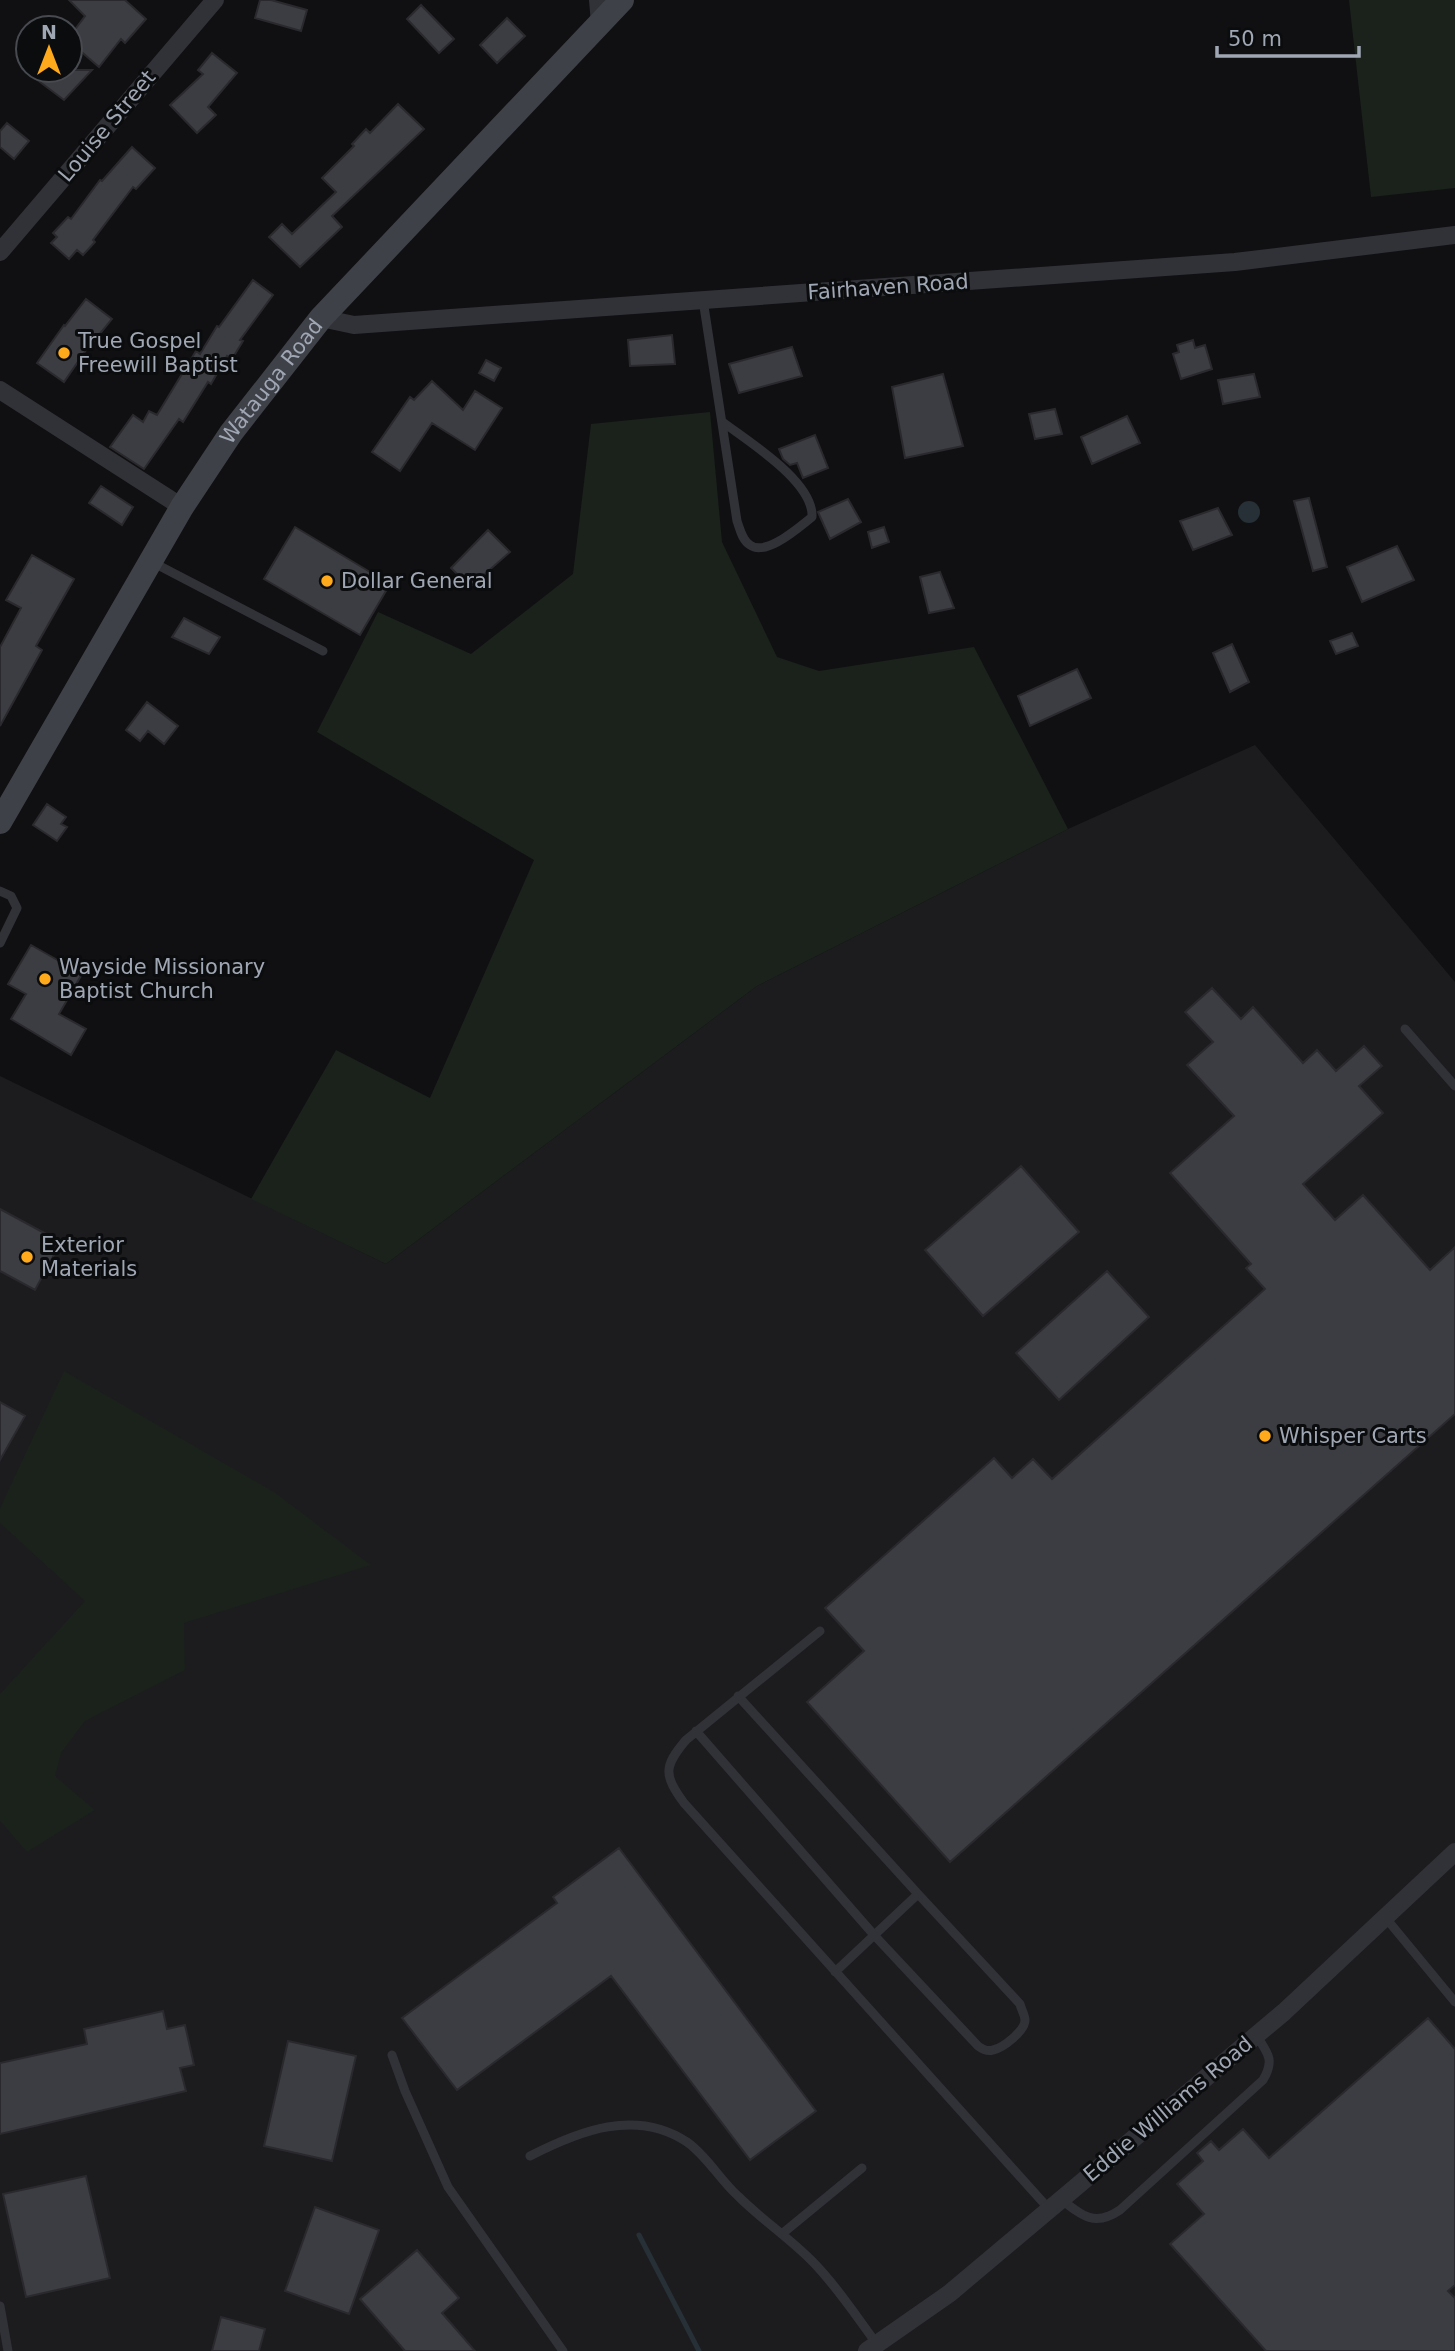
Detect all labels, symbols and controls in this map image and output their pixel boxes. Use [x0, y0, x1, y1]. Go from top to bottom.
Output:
north arrow [14, 14, 84, 84]
scale bar [1217, 14, 1359, 58]
text: N [41, 21, 57, 43]
text: 50 m [1228, 27, 1282, 51]
street label: Louise Street [54, 66, 160, 186]
street label: Fairhaven Road [807, 269, 969, 305]
street label: Watauga Road [215, 314, 328, 449]
place label: True Gospel Freewill Baptist [77, 329, 238, 377]
marker: True Gospel Freewill Baptist [56, 345, 72, 361]
place label: Dollar General [341, 569, 493, 593]
marker: Dollar General [319, 573, 335, 589]
place label: Wayside Missionary Baptist Church [59, 955, 265, 1003]
marker: Wayside Missionary Baptist Church [37, 971, 53, 987]
place label: Exterior Materials [41, 1233, 137, 1281]
marker: Exterior Materials [19, 1249, 35, 1265]
place label: Whisper Carts [1279, 1424, 1427, 1448]
marker: Whisper Carts [1257, 1428, 1273, 1444]
street label: Eddie Williams Road [1079, 2031, 1257, 2187]

